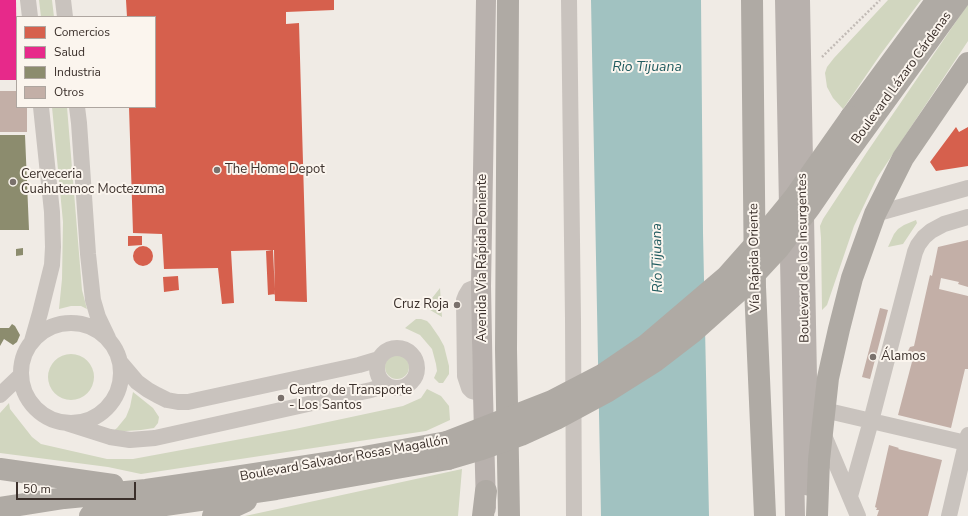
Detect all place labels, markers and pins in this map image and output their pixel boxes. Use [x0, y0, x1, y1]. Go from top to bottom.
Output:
place label: The Home Depot [225, 162, 325, 178]
marker: The Home Depot [212, 165, 222, 175]
place label: Cerveceria Cuahutemoc Moctezuma [21, 167, 165, 198]
marker: Cerveceria Cuahutemoc Moctezuma [8, 177, 18, 187]
place label: Cruz Roja [393, 297, 449, 313]
marker: Cruz Roja [452, 300, 462, 310]
place label: Álamos [881, 349, 926, 365]
marker: Álamos [868, 352, 878, 362]
place label: Centro de Transporte - Los Santos [289, 383, 412, 414]
marker: Centro de Transporte - Los Santos [276, 393, 286, 403]

